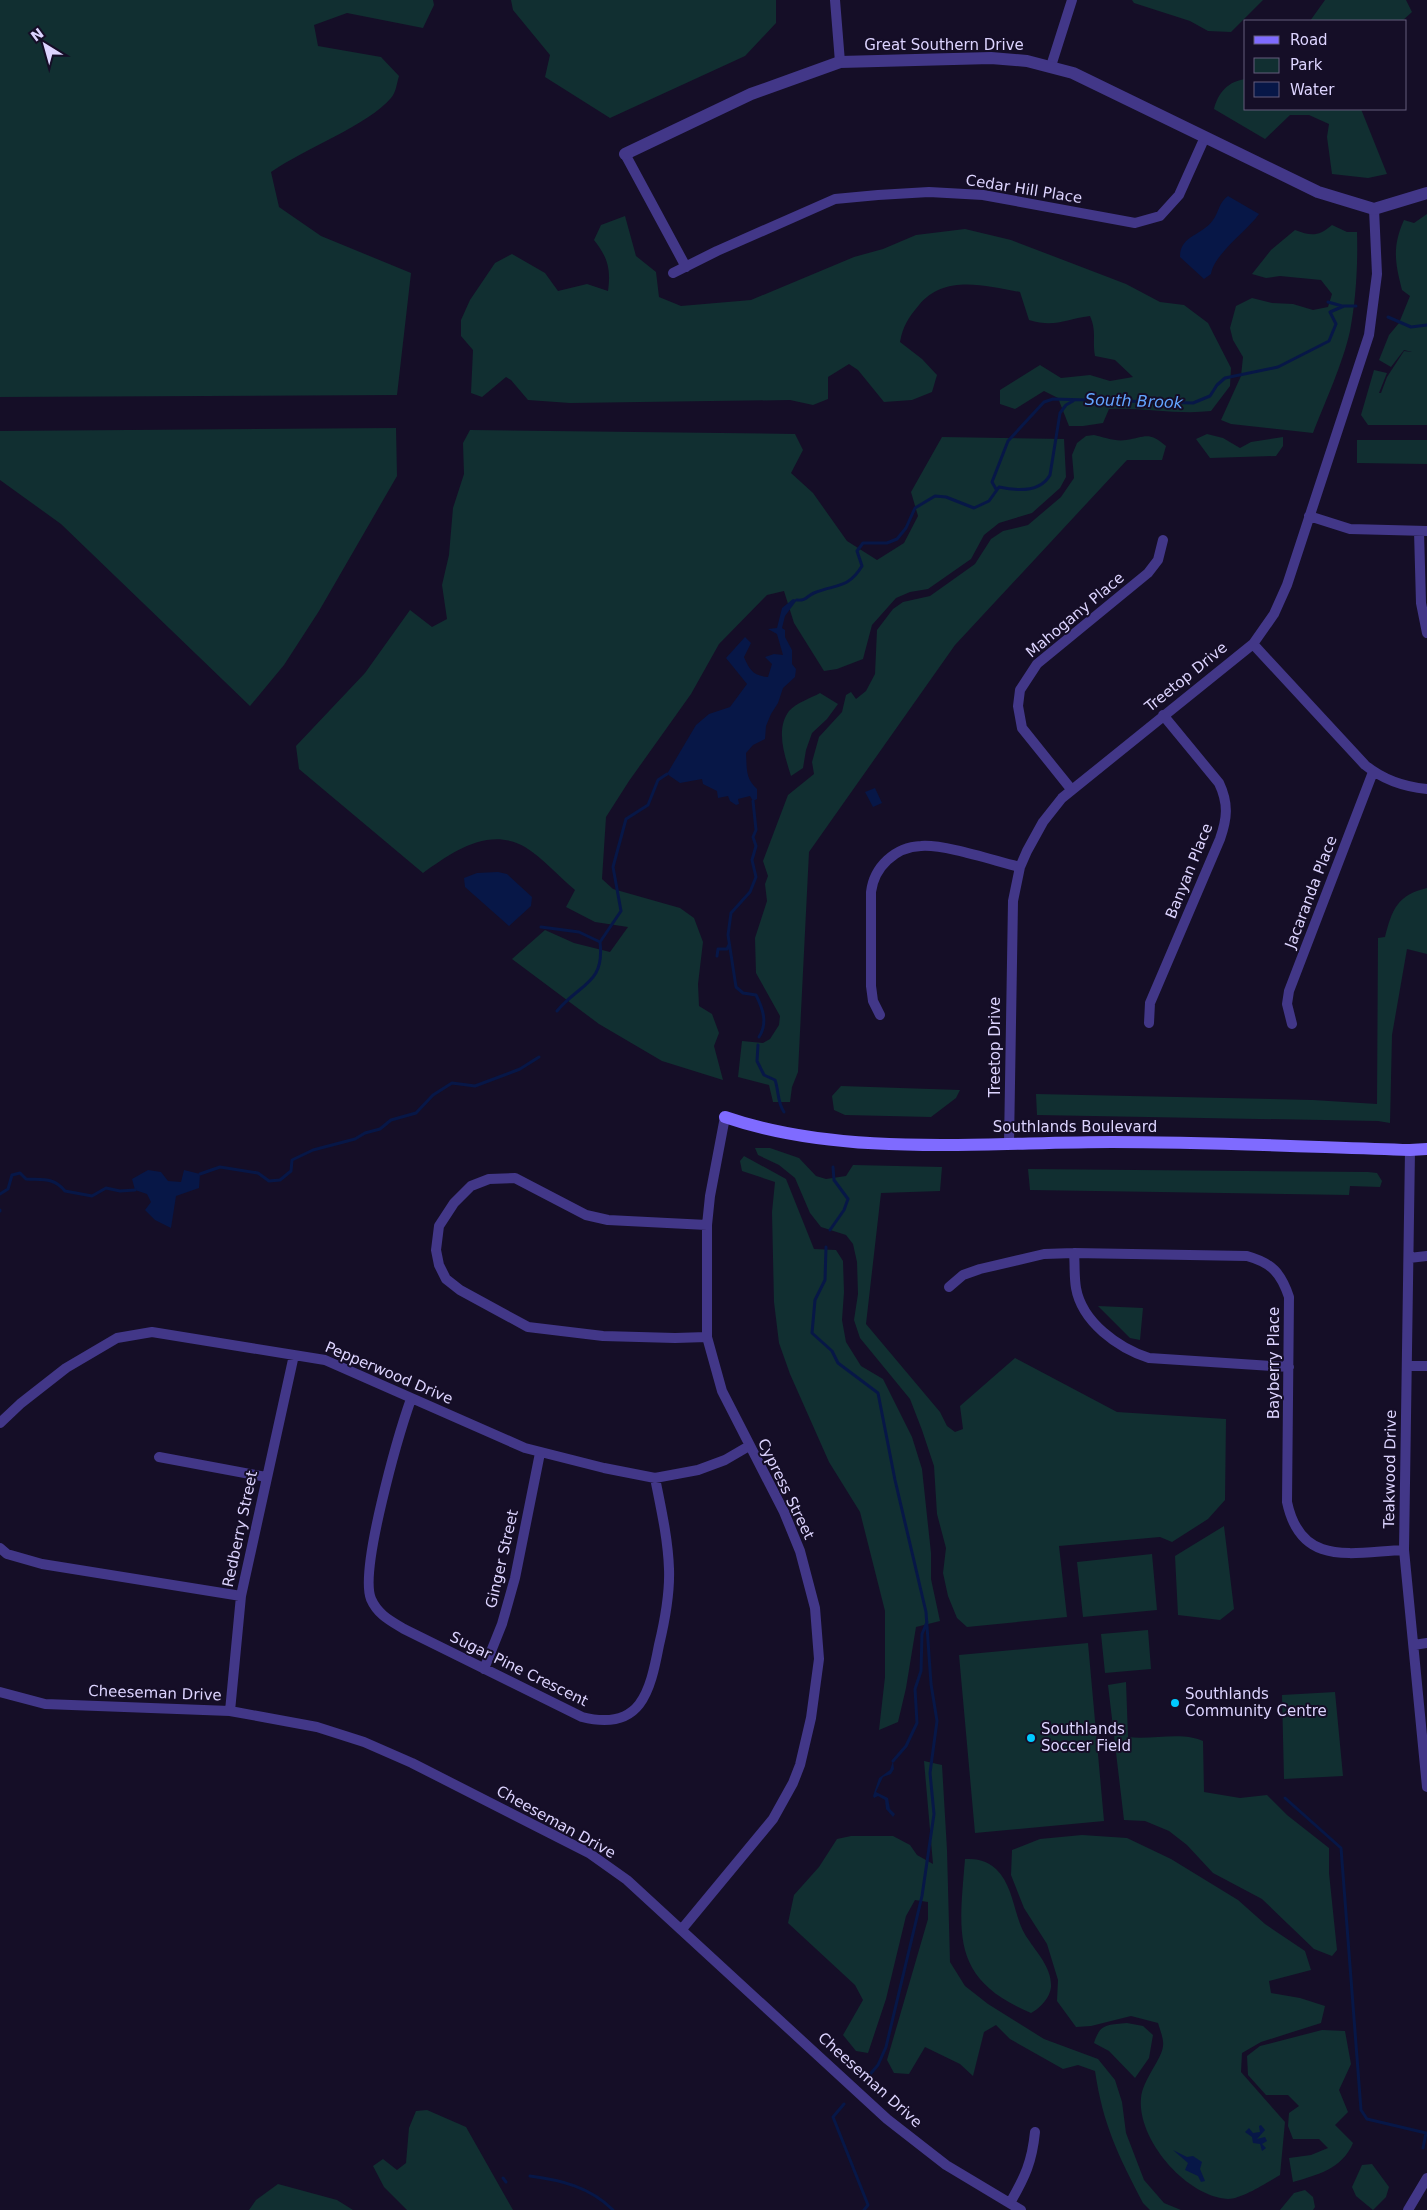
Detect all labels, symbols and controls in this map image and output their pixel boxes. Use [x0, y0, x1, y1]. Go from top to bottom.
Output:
north arrow [20, 20, 70, 70]
legend [1244, 20, 1407, 110]
text: N [28, 25, 47, 45]
text: Road [1290, 31, 1328, 49]
street label: Great Southern Drive [864, 36, 1024, 54]
text: Park [1290, 56, 1323, 74]
text: Water [1290, 81, 1335, 99]
street label: Cedar Hill Place [964, 171, 1084, 207]
water label: South Brook [1085, 390, 1184, 412]
street label: Mahogany Place [1022, 569, 1128, 661]
street label: Treetop Drive [1140, 638, 1231, 716]
street label: Banyan Place [1162, 821, 1216, 921]
street label: Jacaranda Place [1281, 833, 1341, 952]
street label: Treetop Drive [986, 997, 1004, 1098]
street label: Southlands Boulevard [993, 1118, 1157, 1136]
street label: Bayberry Place [1265, 1307, 1283, 1419]
street label: Pepperwood Drive [322, 1338, 456, 1408]
street label: Teakwood Drive [1380, 1410, 1400, 1529]
street label: Cypress Street [754, 1436, 818, 1542]
street label: Redberry Street [219, 1469, 261, 1589]
street label: Ginger Street [482, 1508, 522, 1610]
street label: Sugar Pine Crescent [447, 1628, 591, 1710]
street label: Cheeseman Drive [88, 1682, 222, 1704]
place label: Southlands Community Centre [1185, 1685, 1327, 1720]
marker: Southlands Community Centre [1169, 1697, 1181, 1709]
place label: Southlands Soccer Field [1041, 1720, 1131, 1755]
marker: Southlands Soccer Field [1025, 1732, 1037, 1744]
street label: Cheeseman Drive [493, 1782, 619, 1862]
street label: Cheeseman Drive [814, 2029, 926, 2131]

